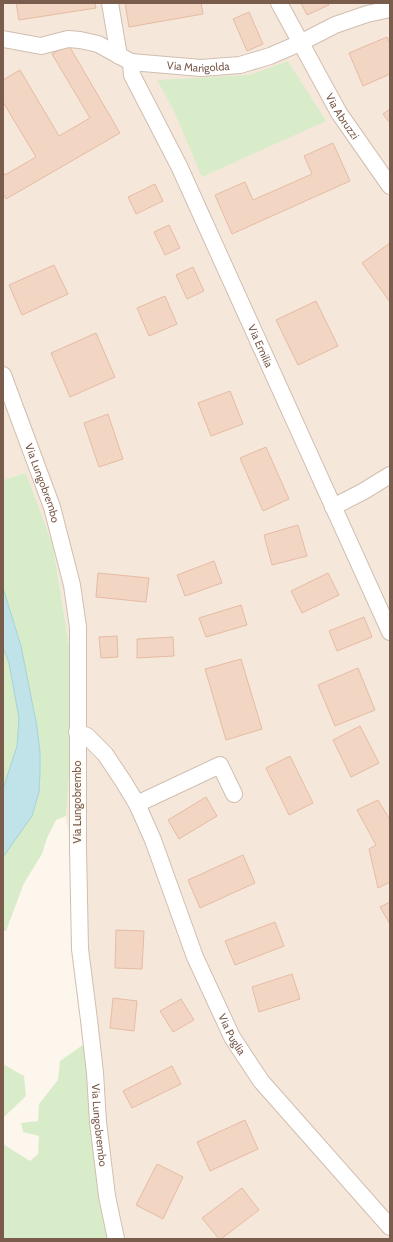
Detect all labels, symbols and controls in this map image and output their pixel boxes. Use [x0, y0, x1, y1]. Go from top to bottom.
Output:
street label: Via Marigolda [166, 58, 231, 75]
street label: Via Abruzzi [323, 91, 362, 142]
street label: Via Emilia [245, 322, 277, 370]
street label: Via Lungobrembo [22, 441, 63, 524]
street label: Via Lungobrembo [70, 760, 84, 844]
street label: Via Puglia [215, 1011, 249, 1058]
street label: Via Lungobrembo [89, 1083, 110, 1167]

